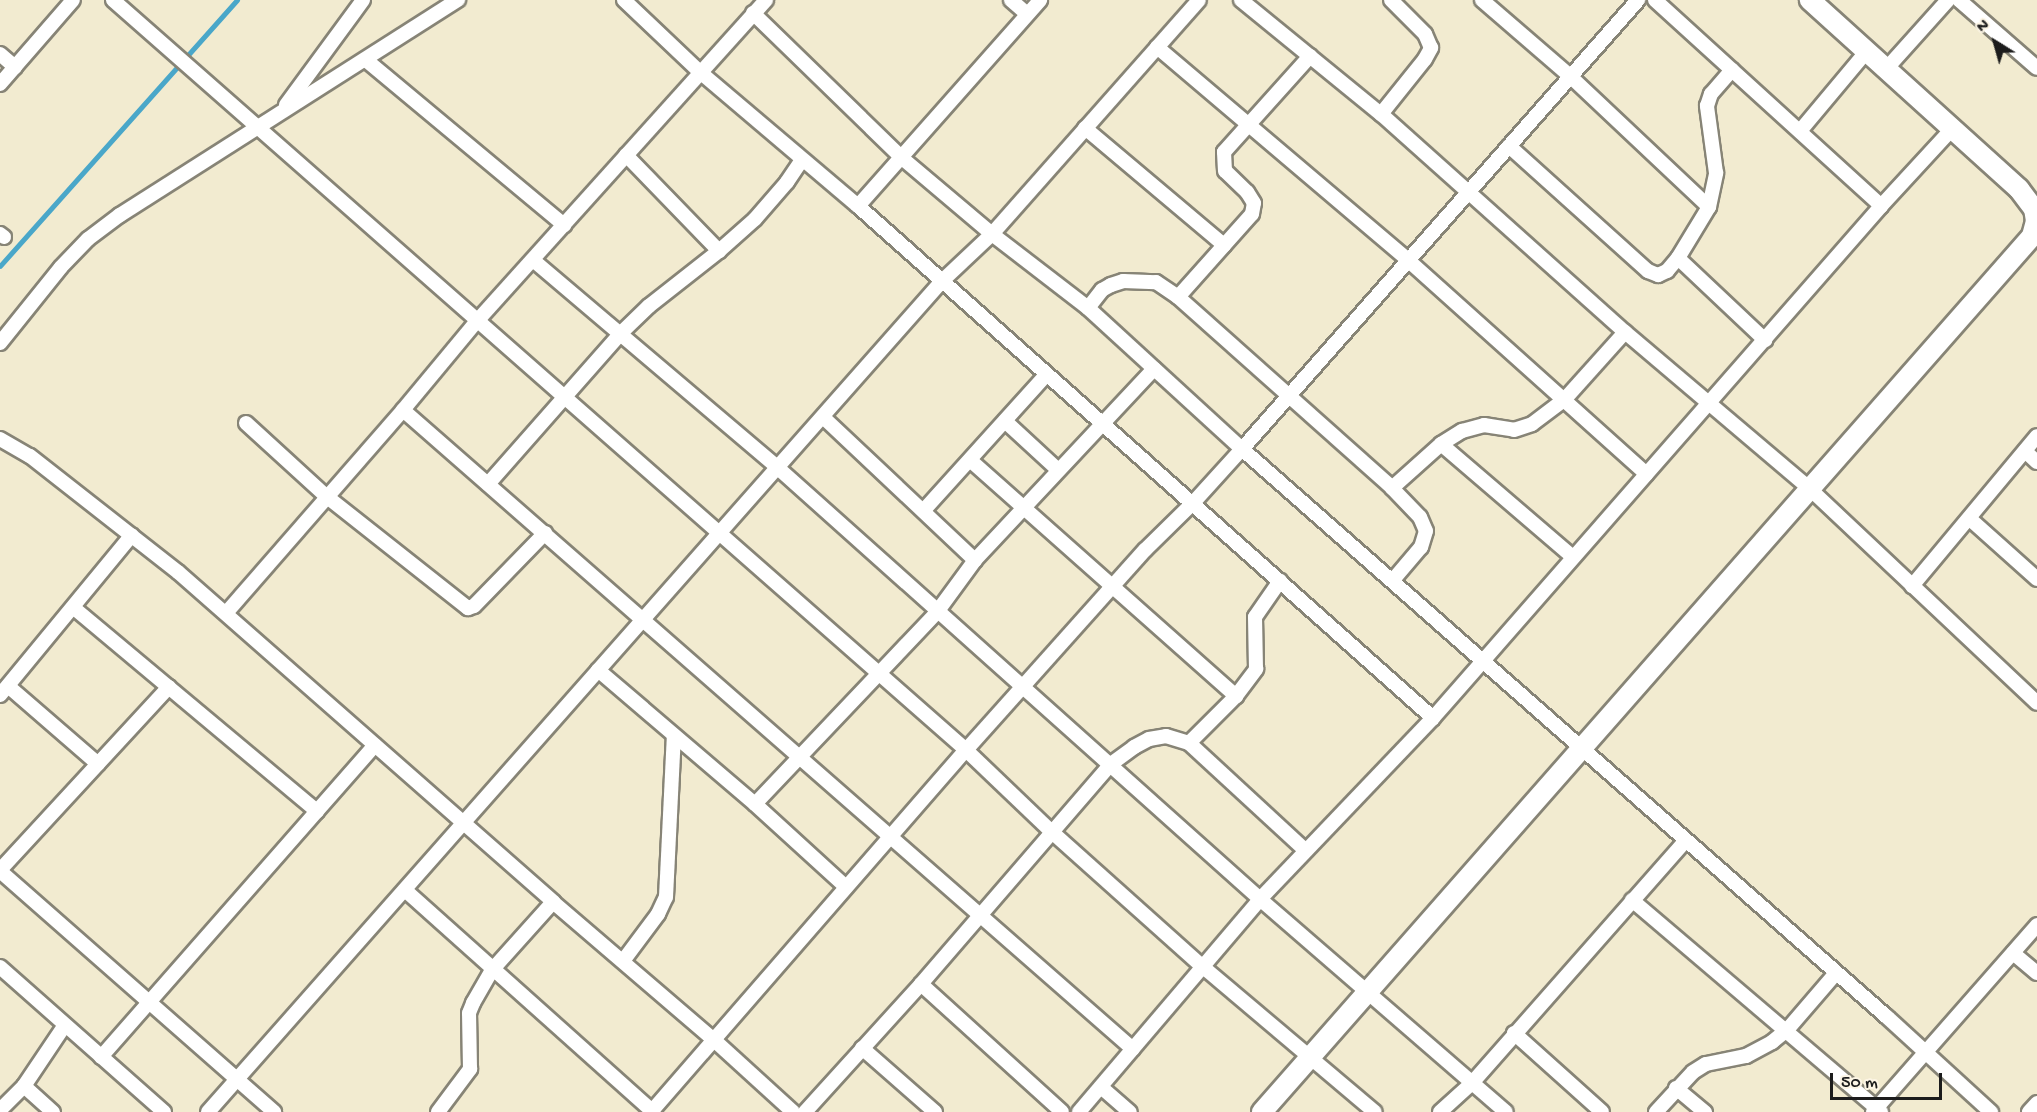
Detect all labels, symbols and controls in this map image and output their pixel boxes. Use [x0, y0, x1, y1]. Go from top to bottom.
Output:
north arrow [1965, 12, 2025, 72]
text: N [1974, 16, 1994, 38]
scale bar [1833, 1061, 1946, 1099]
text: 50 m [1841, 1073, 1878, 1094]

